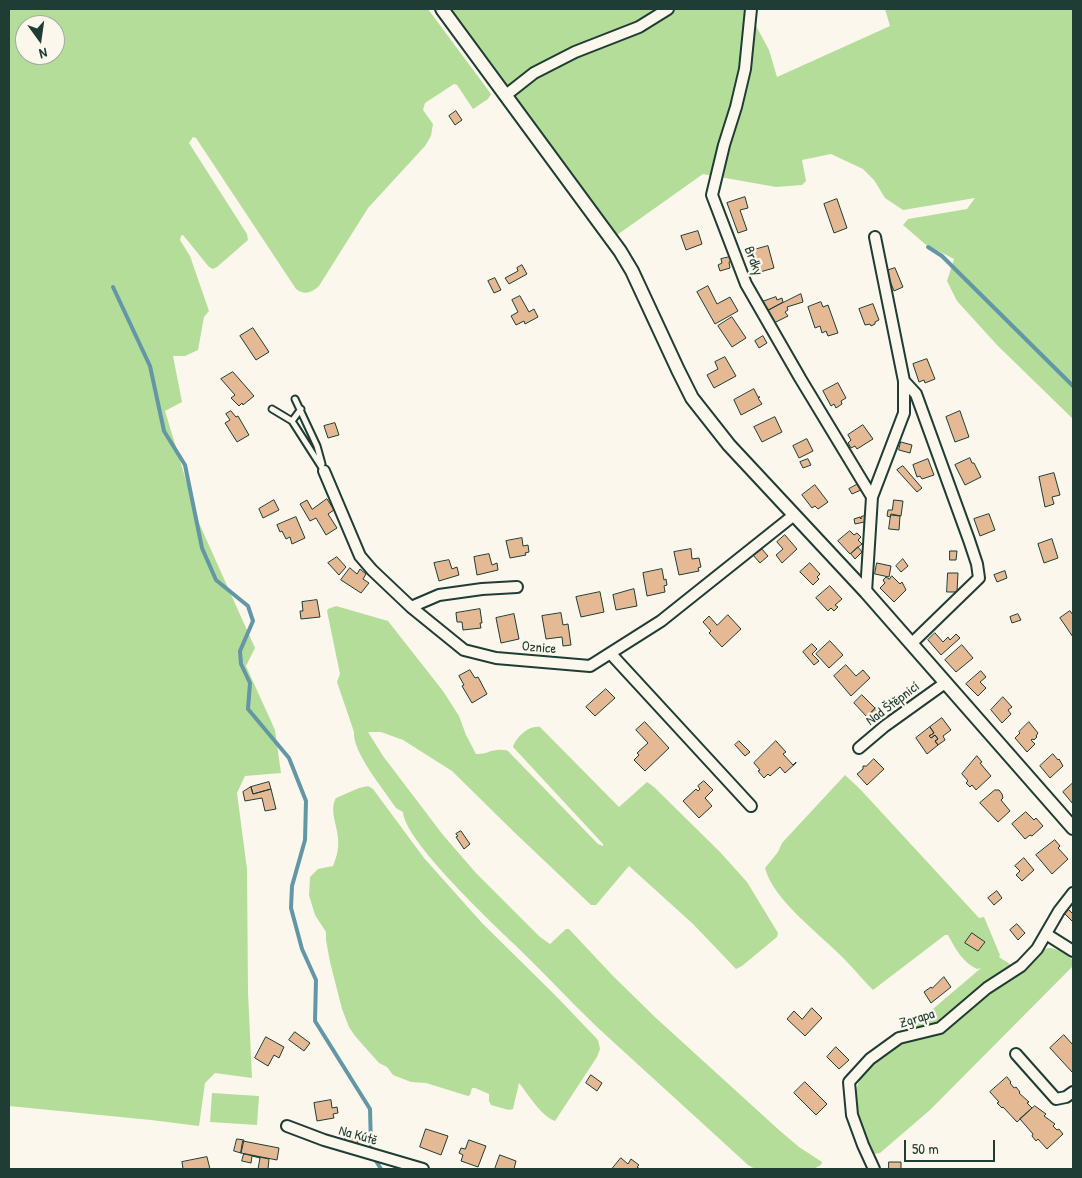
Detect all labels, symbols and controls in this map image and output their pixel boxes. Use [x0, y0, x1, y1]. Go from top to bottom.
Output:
north arrow [15, 15, 65, 65]
text: N [38, 44, 49, 64]
street label: Brdky [740, 244, 766, 278]
street label: Oznice [521, 638, 557, 658]
street label: Nad Štěpnicí [863, 678, 923, 730]
street label: Zgrapa [897, 1006, 937, 1032]
street label: Na Kútě [337, 1122, 379, 1150]
scale bar [907, 1130, 998, 1162]
text: 50 m [912, 1138, 939, 1159]

